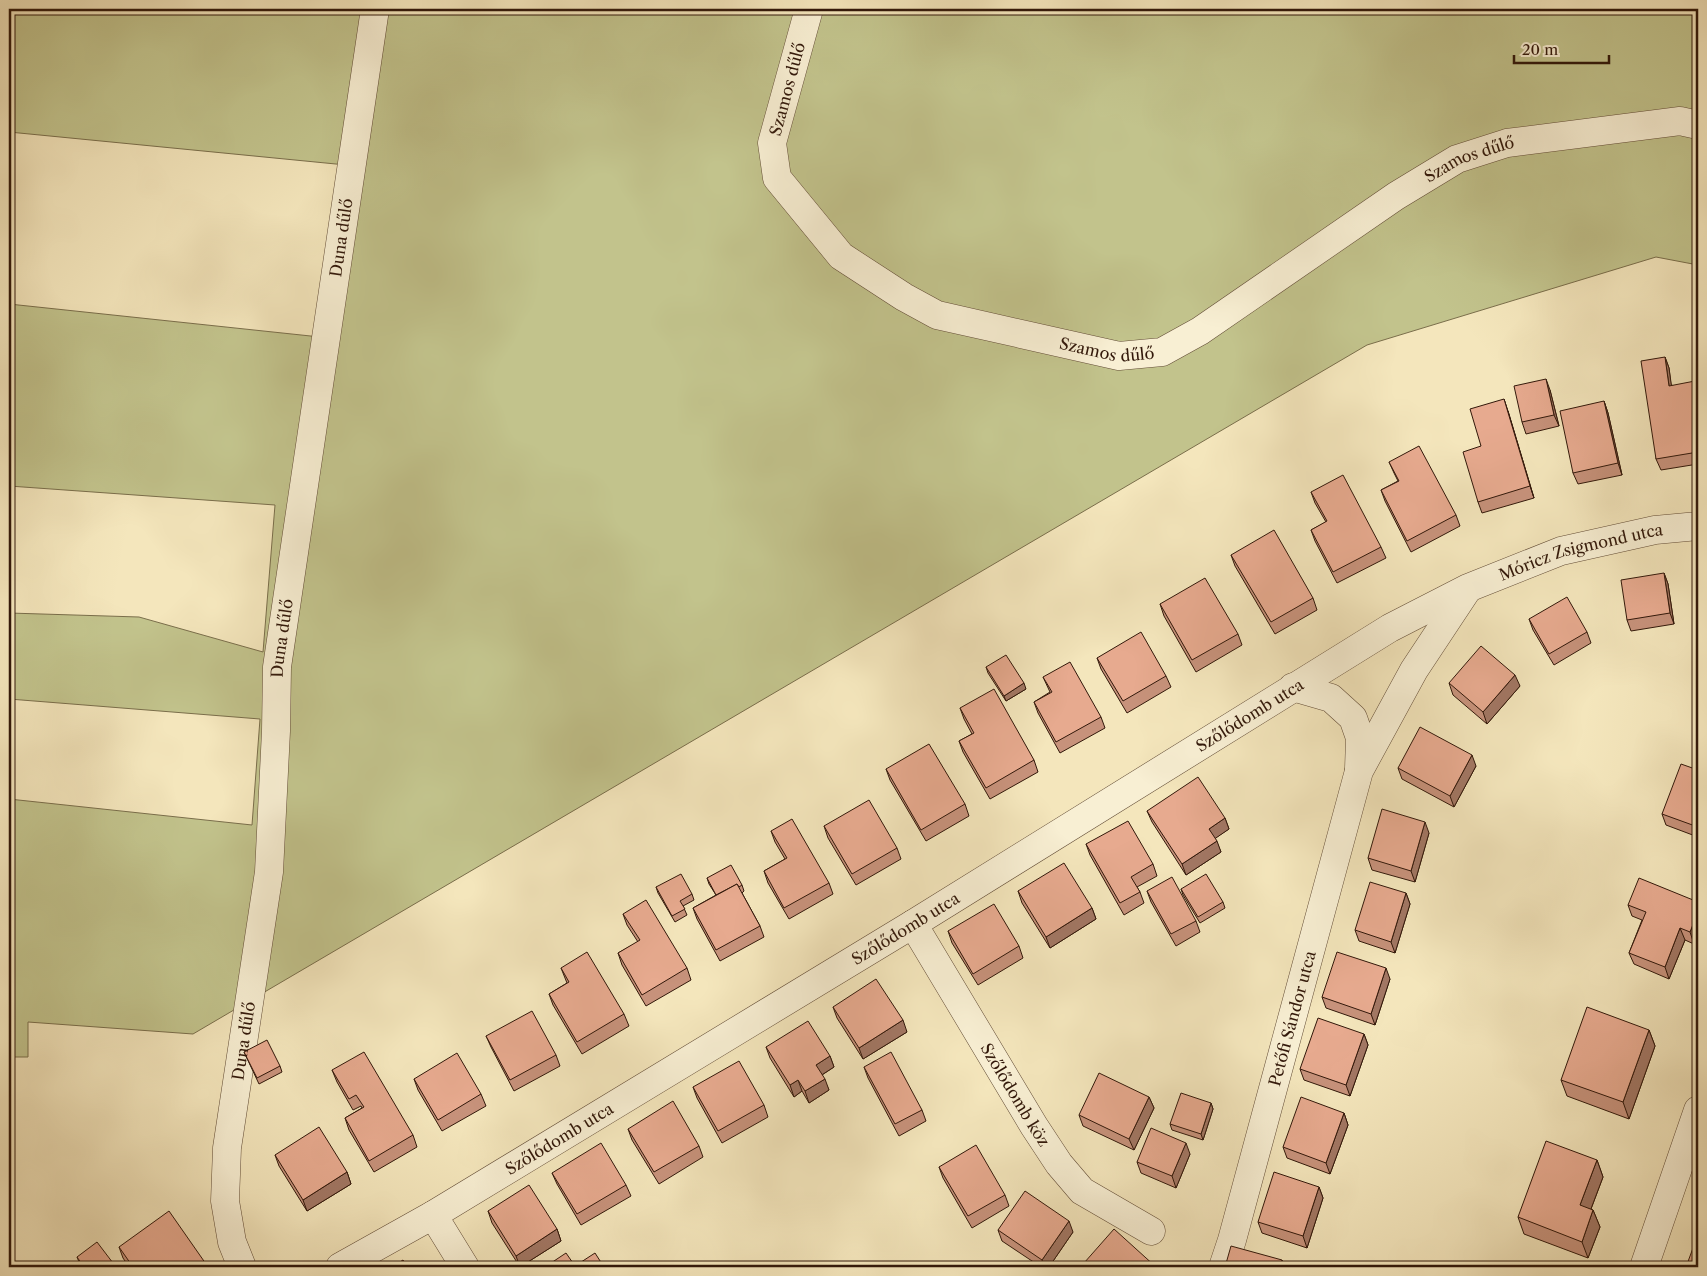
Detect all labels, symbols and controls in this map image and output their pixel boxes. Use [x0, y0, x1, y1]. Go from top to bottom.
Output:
scale bar [1514, 32, 1610, 64]
street label: Szamos dűlő [765, 40, 809, 138]
text: 20 m [1522, 40, 1558, 59]
street label: Szamos dűlő [1421, 132, 1515, 187]
street label: Duna dűlő [325, 197, 357, 278]
street label: Szamos dűlő [1058, 333, 1155, 366]
street label: Móricz Zsigmond utca [1496, 519, 1664, 585]
street label: Duna dűlő [267, 597, 297, 678]
street label: Szőlődomb utca [1192, 674, 1308, 756]
street label: Szőlődomb utca [848, 887, 963, 969]
street label: Petőfi Sándor utca [1264, 948, 1320, 1088]
street label: Duna dűlő [227, 1000, 259, 1082]
street label: Szőlődomb köz [977, 1039, 1055, 1150]
street label: Szőlődomb utca [501, 1098, 617, 1179]

